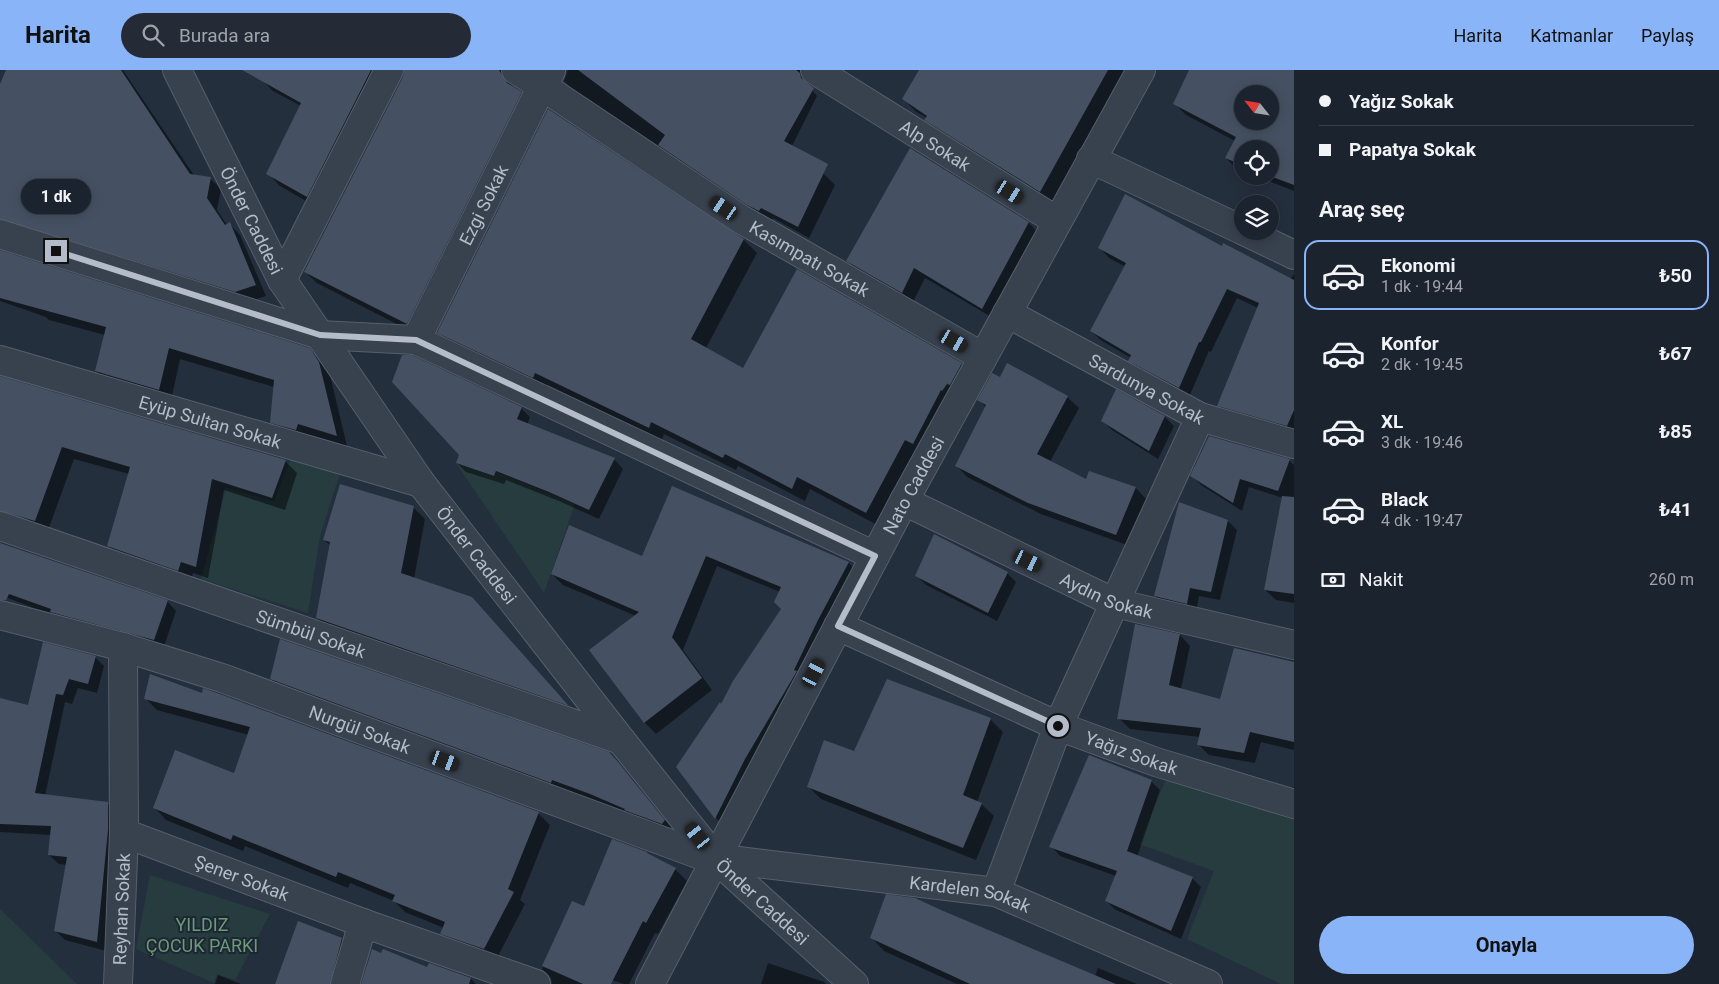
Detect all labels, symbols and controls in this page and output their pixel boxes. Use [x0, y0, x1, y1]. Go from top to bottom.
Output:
search box [121, 13, 471, 58]
text: Harita [25, 21, 91, 49]
icon: search [139, 21, 167, 49]
text: Burada ara [179, 24, 270, 47]
text: Harita [1454, 25, 1502, 46]
text: Katmanlar [1530, 25, 1613, 46]
text: Paylaş [1641, 25, 1694, 46]
north arrow [1234, 85, 1279, 130]
map controls [1234, 85, 1279, 240]
text: Yağız Sokak [1349, 90, 1454, 113]
street label: Alp Sokak [896, 115, 976, 176]
text: Papatya Sokak [1349, 138, 1476, 161]
button: locate [1234, 140, 1279, 185]
street label: Ezgi Sokak [454, 160, 512, 248]
street label: Önder Caddesi [216, 163, 288, 278]
car [993, 178, 1026, 206]
callout: 1 dk [21, 179, 91, 214]
text: 1 dk [41, 187, 71, 206]
car [707, 193, 740, 223]
button: layers [1234, 195, 1279, 240]
text: Araç seç [1319, 197, 1405, 222]
street label: Kasımpatı Sokak [746, 216, 874, 301]
route end [45, 240, 67, 262]
icon: car [1321, 253, 1366, 298]
text: Ekonomi [1381, 254, 1455, 277]
text: ₺50 [1659, 264, 1692, 287]
text: 1 dk · 19:44 [1381, 277, 1463, 296]
car [937, 327, 970, 355]
icon: car [1321, 331, 1366, 376]
text: Konfor [1381, 332, 1439, 355]
text: ₺67 [1659, 342, 1692, 365]
street label: Sardunya Sokak [1086, 349, 1209, 428]
text: 2 dk · 19:45 [1381, 355, 1463, 374]
street label: Eyüp Sultan Sokak [137, 391, 285, 452]
icon: car [1321, 409, 1366, 454]
text: XL [1381, 410, 1403, 433]
text: ₺85 [1659, 420, 1692, 443]
street label: Nato Caddesi [878, 433, 948, 538]
text: 3 dk · 19:46 [1381, 433, 1463, 452]
icon: car [1321, 487, 1366, 532]
text: Black [1381, 488, 1428, 511]
text: ₺41 [1659, 498, 1692, 521]
street label: Önder Caddesi [433, 502, 521, 608]
text: 4 dk · 19:47 [1381, 511, 1463, 530]
car [1011, 548, 1044, 574]
icon: cash [1319, 566, 1347, 594]
street label: Aydın Sokak [1057, 568, 1156, 622]
text: Nakit [1359, 568, 1403, 591]
text: 260 m [1649, 570, 1694, 589]
street label: Sümbül Sokak [254, 605, 369, 662]
car [800, 656, 827, 690]
street label: Nurgül Sokak [306, 701, 414, 758]
route start [1047, 715, 1069, 737]
street label: Yağız Sokak [1082, 726, 1181, 779]
car [428, 749, 461, 773]
car [682, 820, 713, 852]
street label: Şener Sokak [192, 850, 293, 905]
street label: Reyhan Sokak [108, 852, 134, 966]
street label: Önder Caddesi [712, 854, 814, 949]
street label: Kardelen Sokak [908, 871, 1035, 917]
park label: YILDIZ ÇOCUK PARKI [146, 914, 258, 956]
button: Onayla [1319, 916, 1694, 974]

